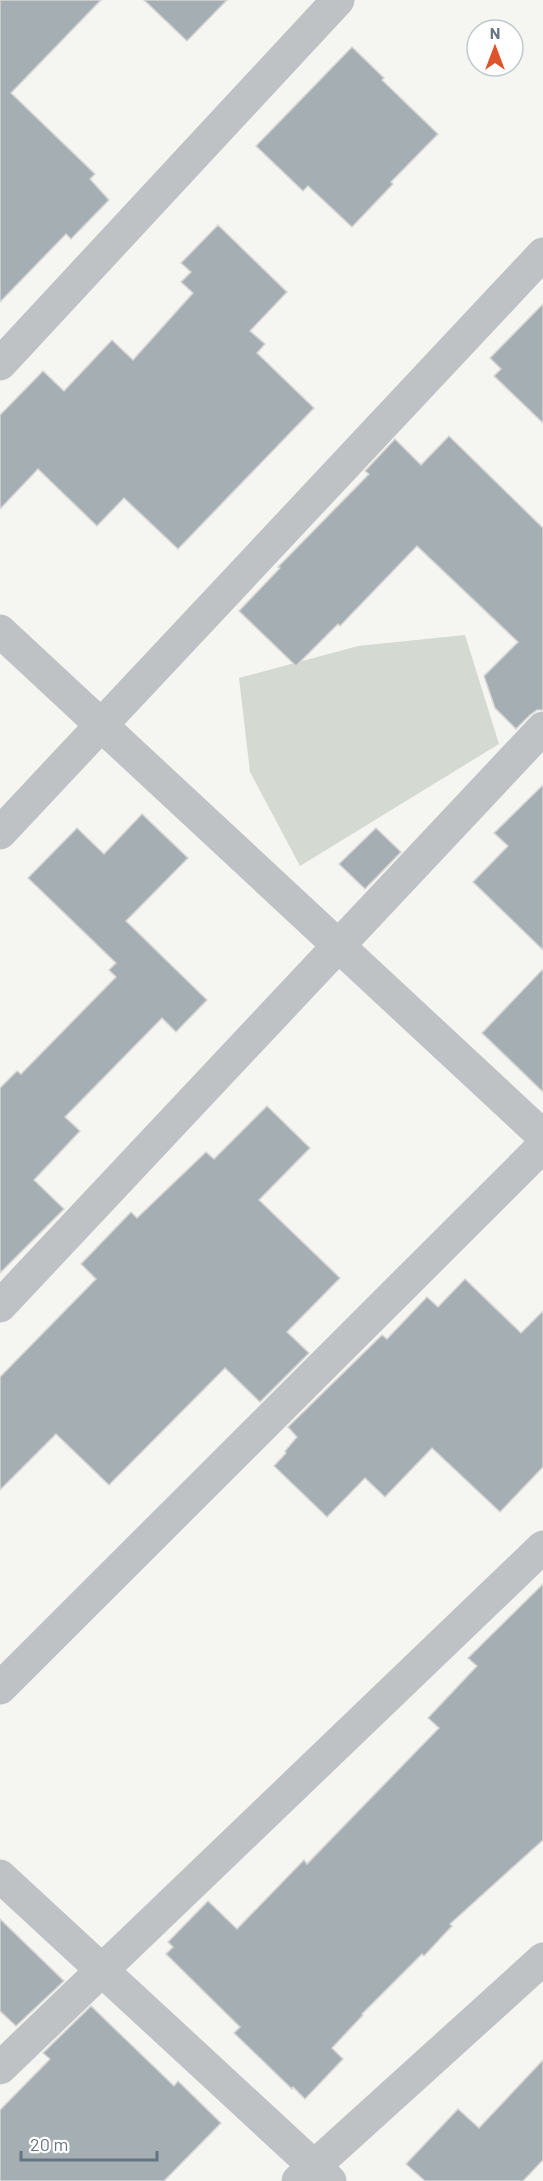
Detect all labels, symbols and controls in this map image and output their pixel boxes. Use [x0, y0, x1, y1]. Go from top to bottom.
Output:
north arrow [465, 18, 525, 78]
text: N [490, 23, 500, 42]
scale bar [21, 2124, 158, 2162]
text: 20 m [30, 2133, 68, 2155]

